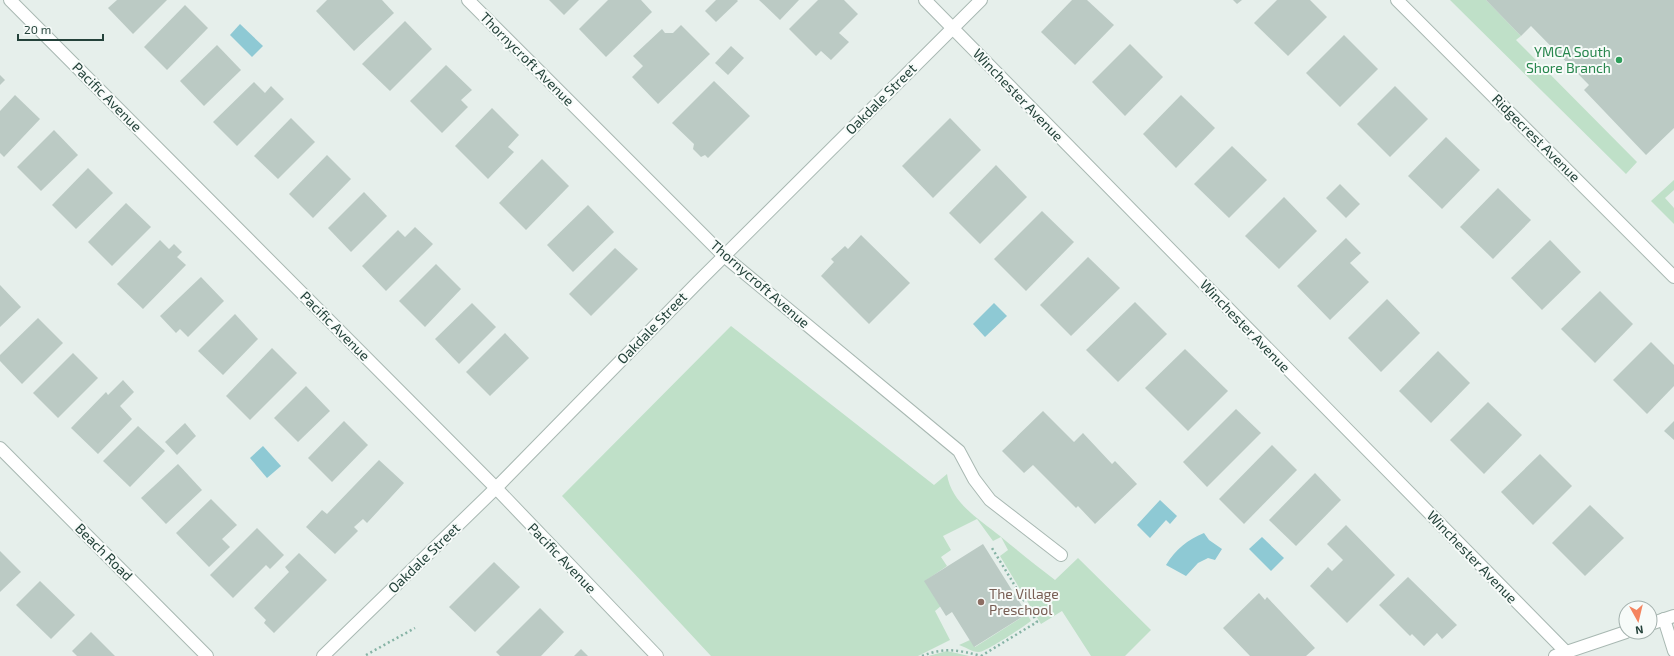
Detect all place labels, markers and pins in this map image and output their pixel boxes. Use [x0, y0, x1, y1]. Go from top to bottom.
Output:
place label: YMCA South Shore Branch [1526, 43, 1611, 76]
marker: YMCA South Shore Branch [1614, 55, 1624, 65]
place label: The Village Preschool [989, 585, 1059, 618]
marker: The Village Preschool [976, 597, 986, 607]

